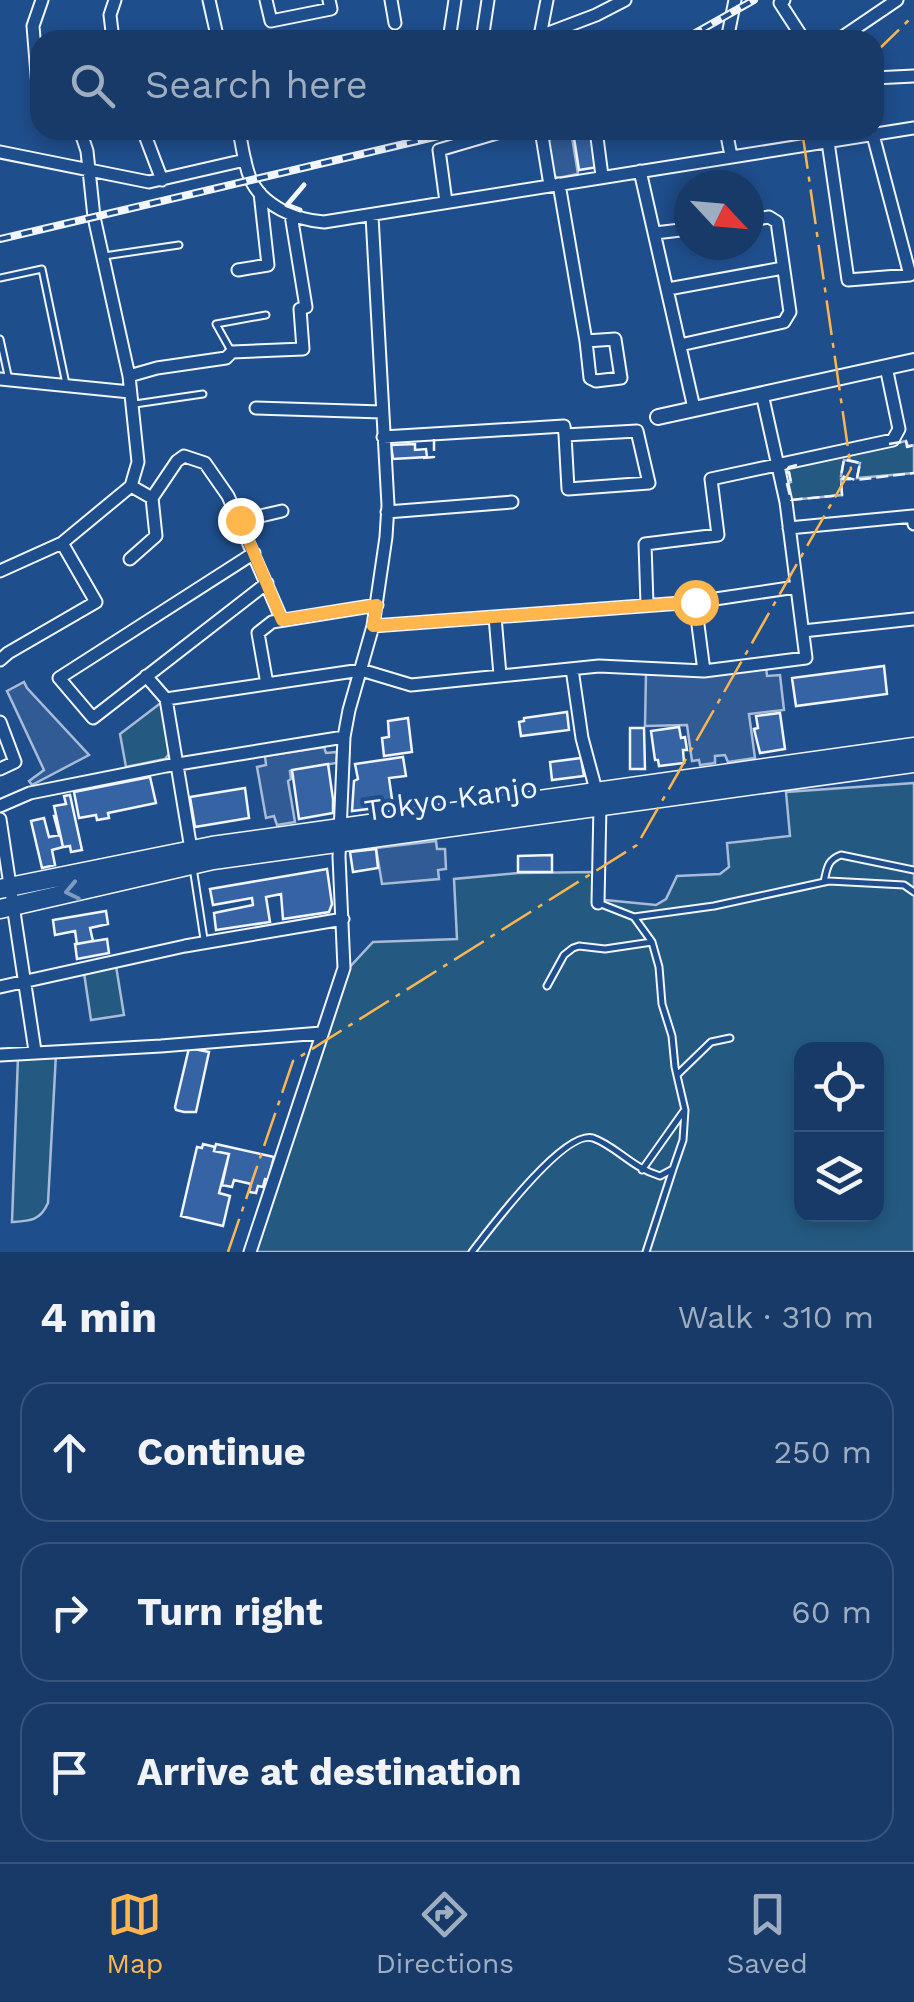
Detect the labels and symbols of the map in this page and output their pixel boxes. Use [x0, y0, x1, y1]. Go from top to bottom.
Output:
north arrow [674, 170, 764, 260]
route end [218, 498, 264, 544]
route start [673, 580, 719, 626]
street label: Tokyo Kanjo [362, 769, 540, 828]
one-way arrow [63, 879, 80, 900]

